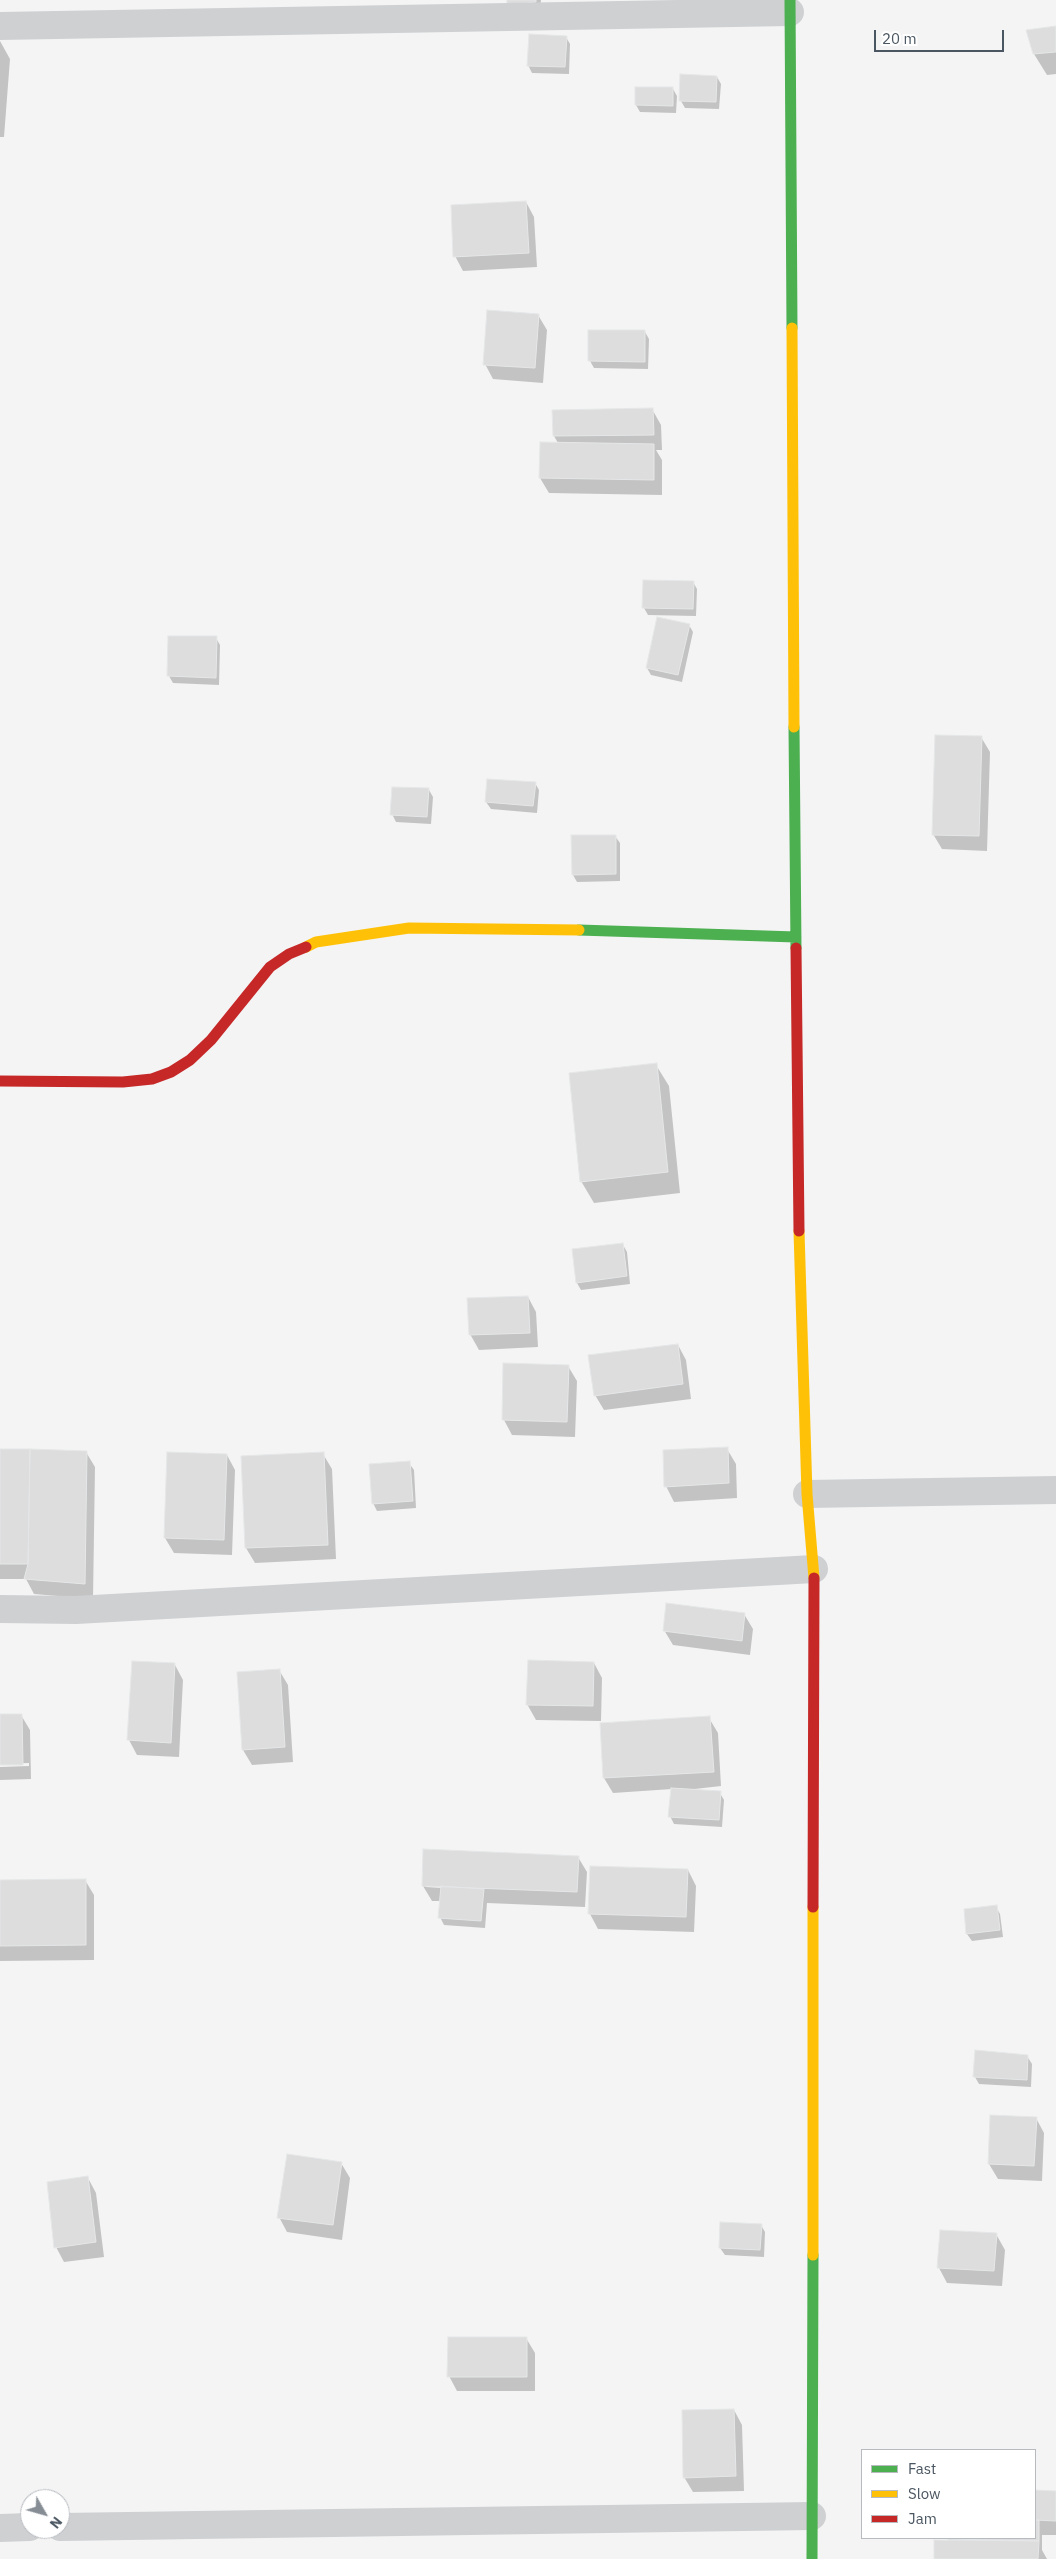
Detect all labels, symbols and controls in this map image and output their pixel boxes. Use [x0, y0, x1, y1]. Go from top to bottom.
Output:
scale bar [876, 20, 1006, 52]
text: 20 m [882, 29, 917, 48]
legend [861, 2449, 1036, 2539]
text: Fast [908, 2459, 936, 2478]
text: Slow [908, 2484, 941, 2503]
north arrow [20, 2489, 70, 2539]
text: Jam [908, 2509, 937, 2528]
text: N [46, 2513, 66, 2532]

